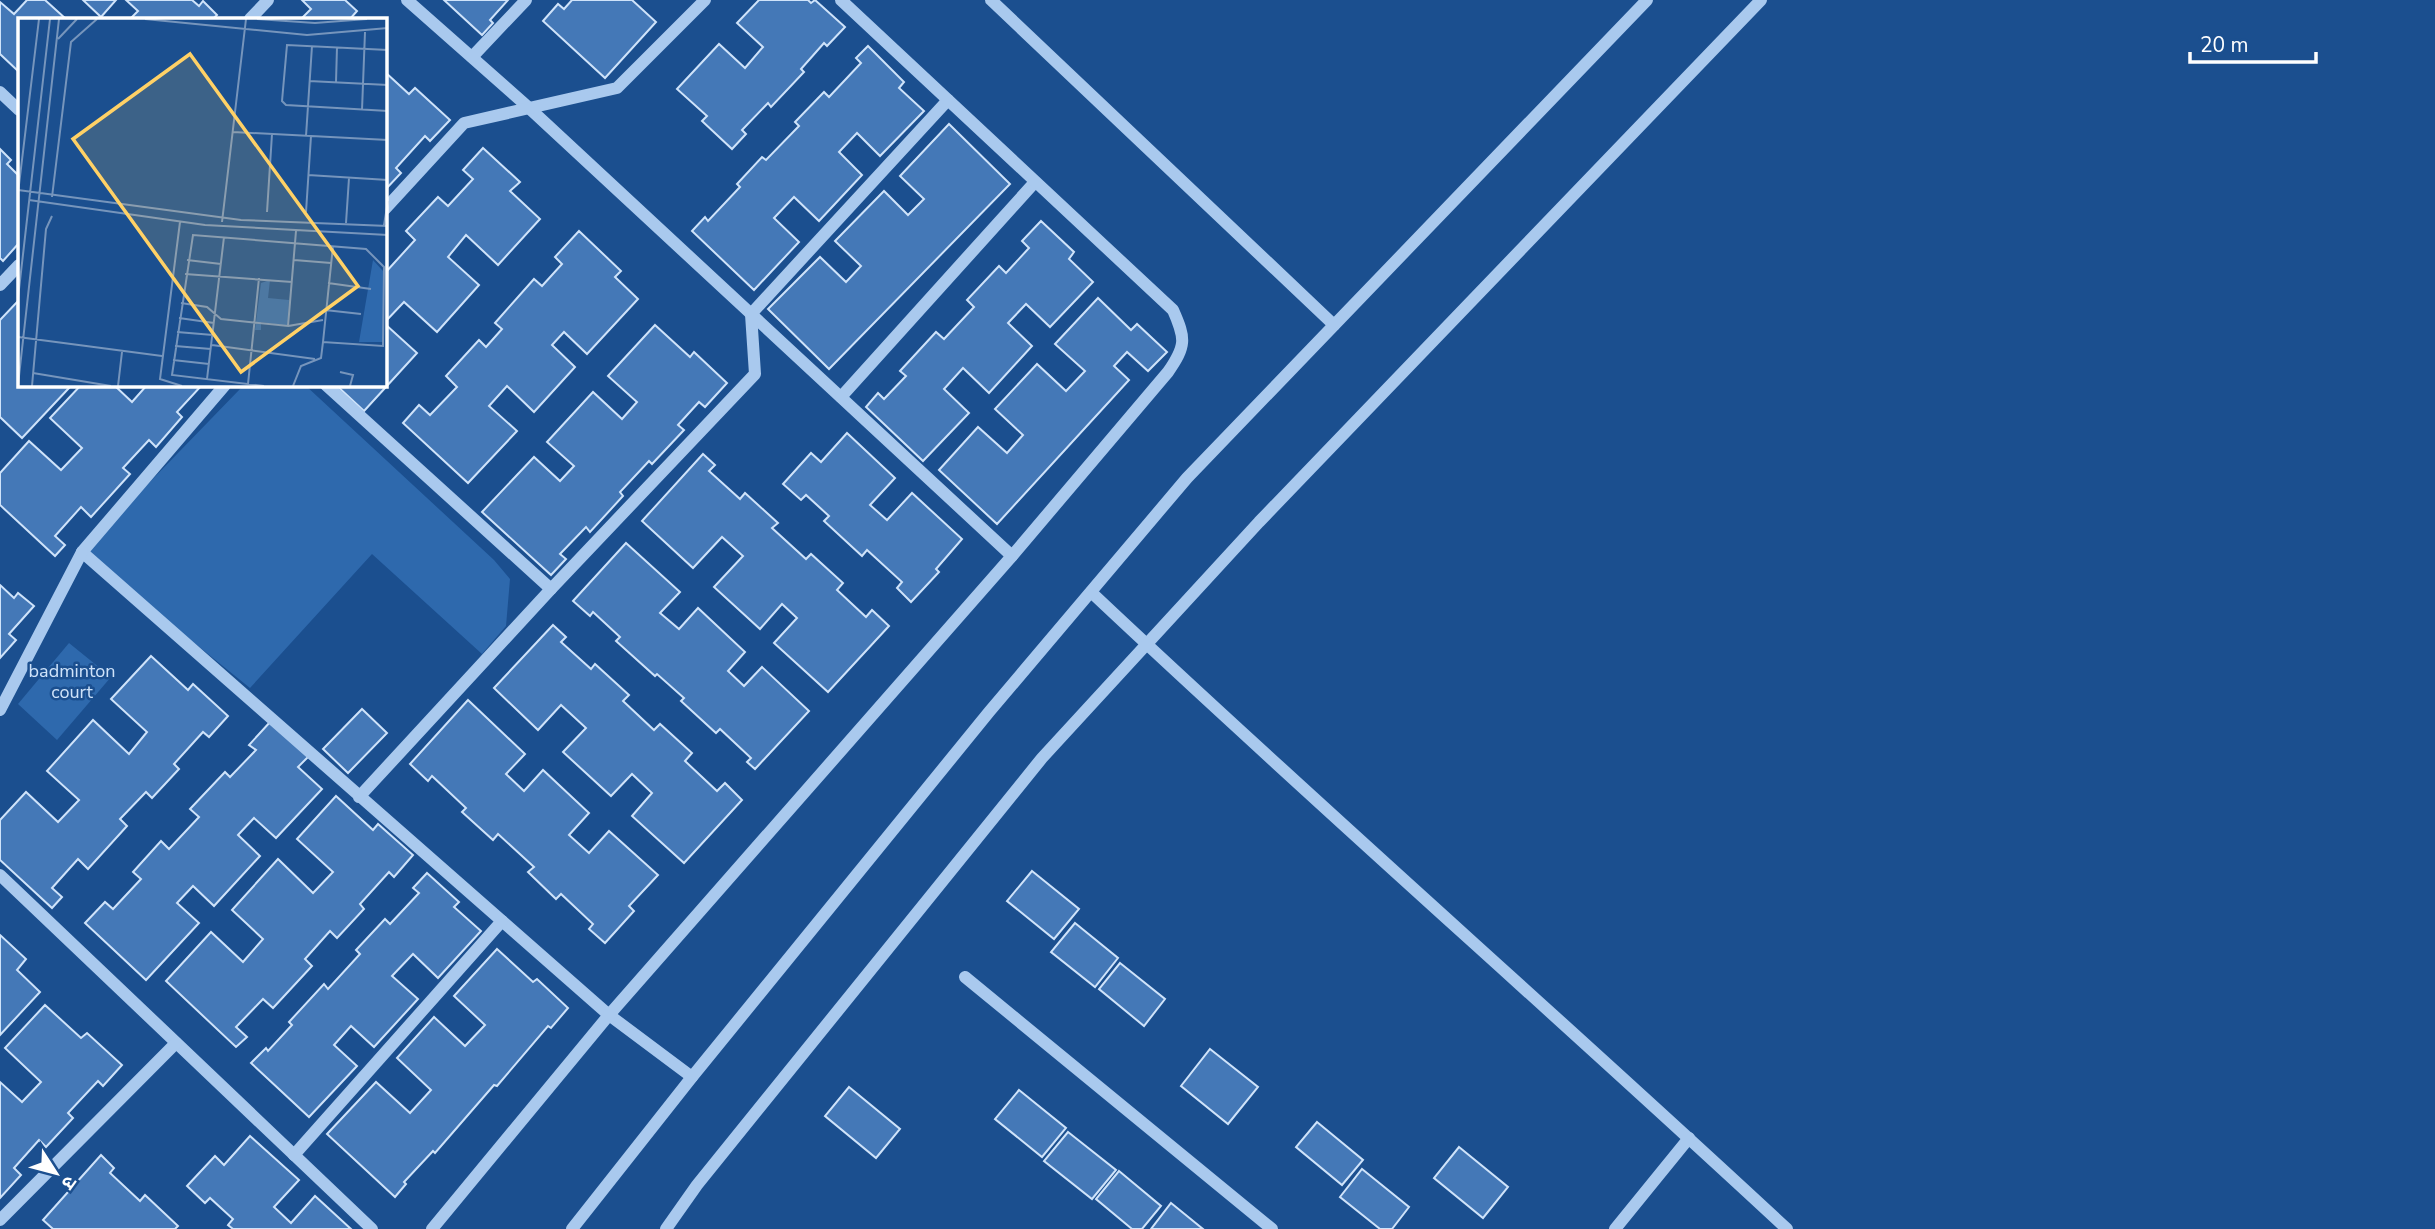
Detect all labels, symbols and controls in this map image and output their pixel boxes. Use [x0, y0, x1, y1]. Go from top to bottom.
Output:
inset map [18, 18, 387, 387]
scale bar [2190, 21, 2316, 65]
text: 20 m [2200, 31, 2249, 59]
park label: badminton court [29, 659, 115, 704]
north arrow [21, 1138, 91, 1208]
text: उ [55, 1170, 83, 1195]

